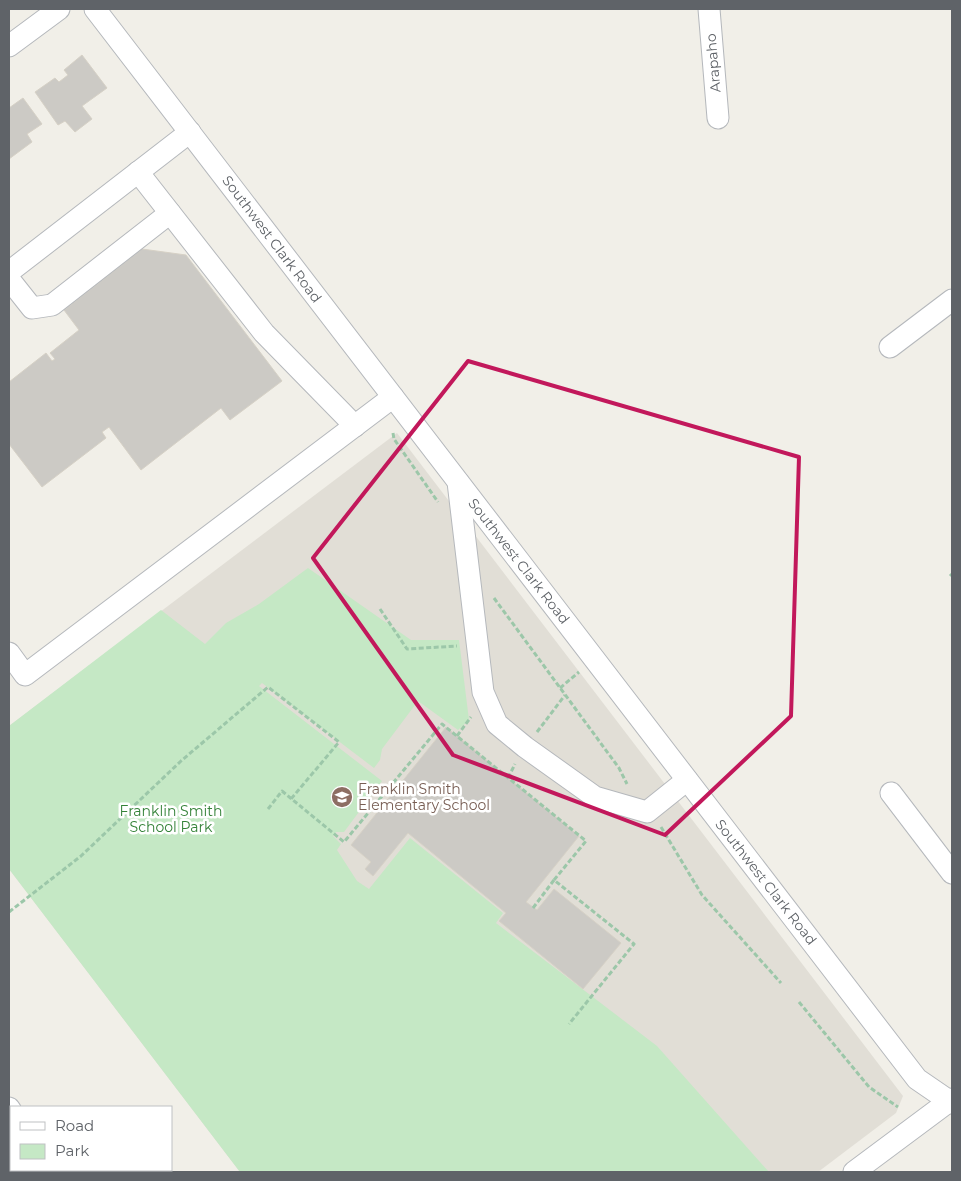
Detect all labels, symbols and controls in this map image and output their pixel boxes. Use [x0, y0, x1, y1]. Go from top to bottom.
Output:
street label: Arapaho [701, 32, 725, 93]
street label: Southwest Clark Road [218, 172, 326, 306]
street label: Southwest Clark Road [464, 495, 574, 627]
place label: Franklin Smith Elementary School [358, 780, 490, 814]
school or university icon: Franklin Smith Elementary School [330, 785, 354, 809]
park label: Franklin Smith School Park [120, 802, 222, 836]
street label: Southwest Clark Road [711, 816, 821, 948]
legend [10, 1106, 172, 1171]
text: Road [55, 1116, 94, 1135]
text: Park [55, 1141, 89, 1160]

